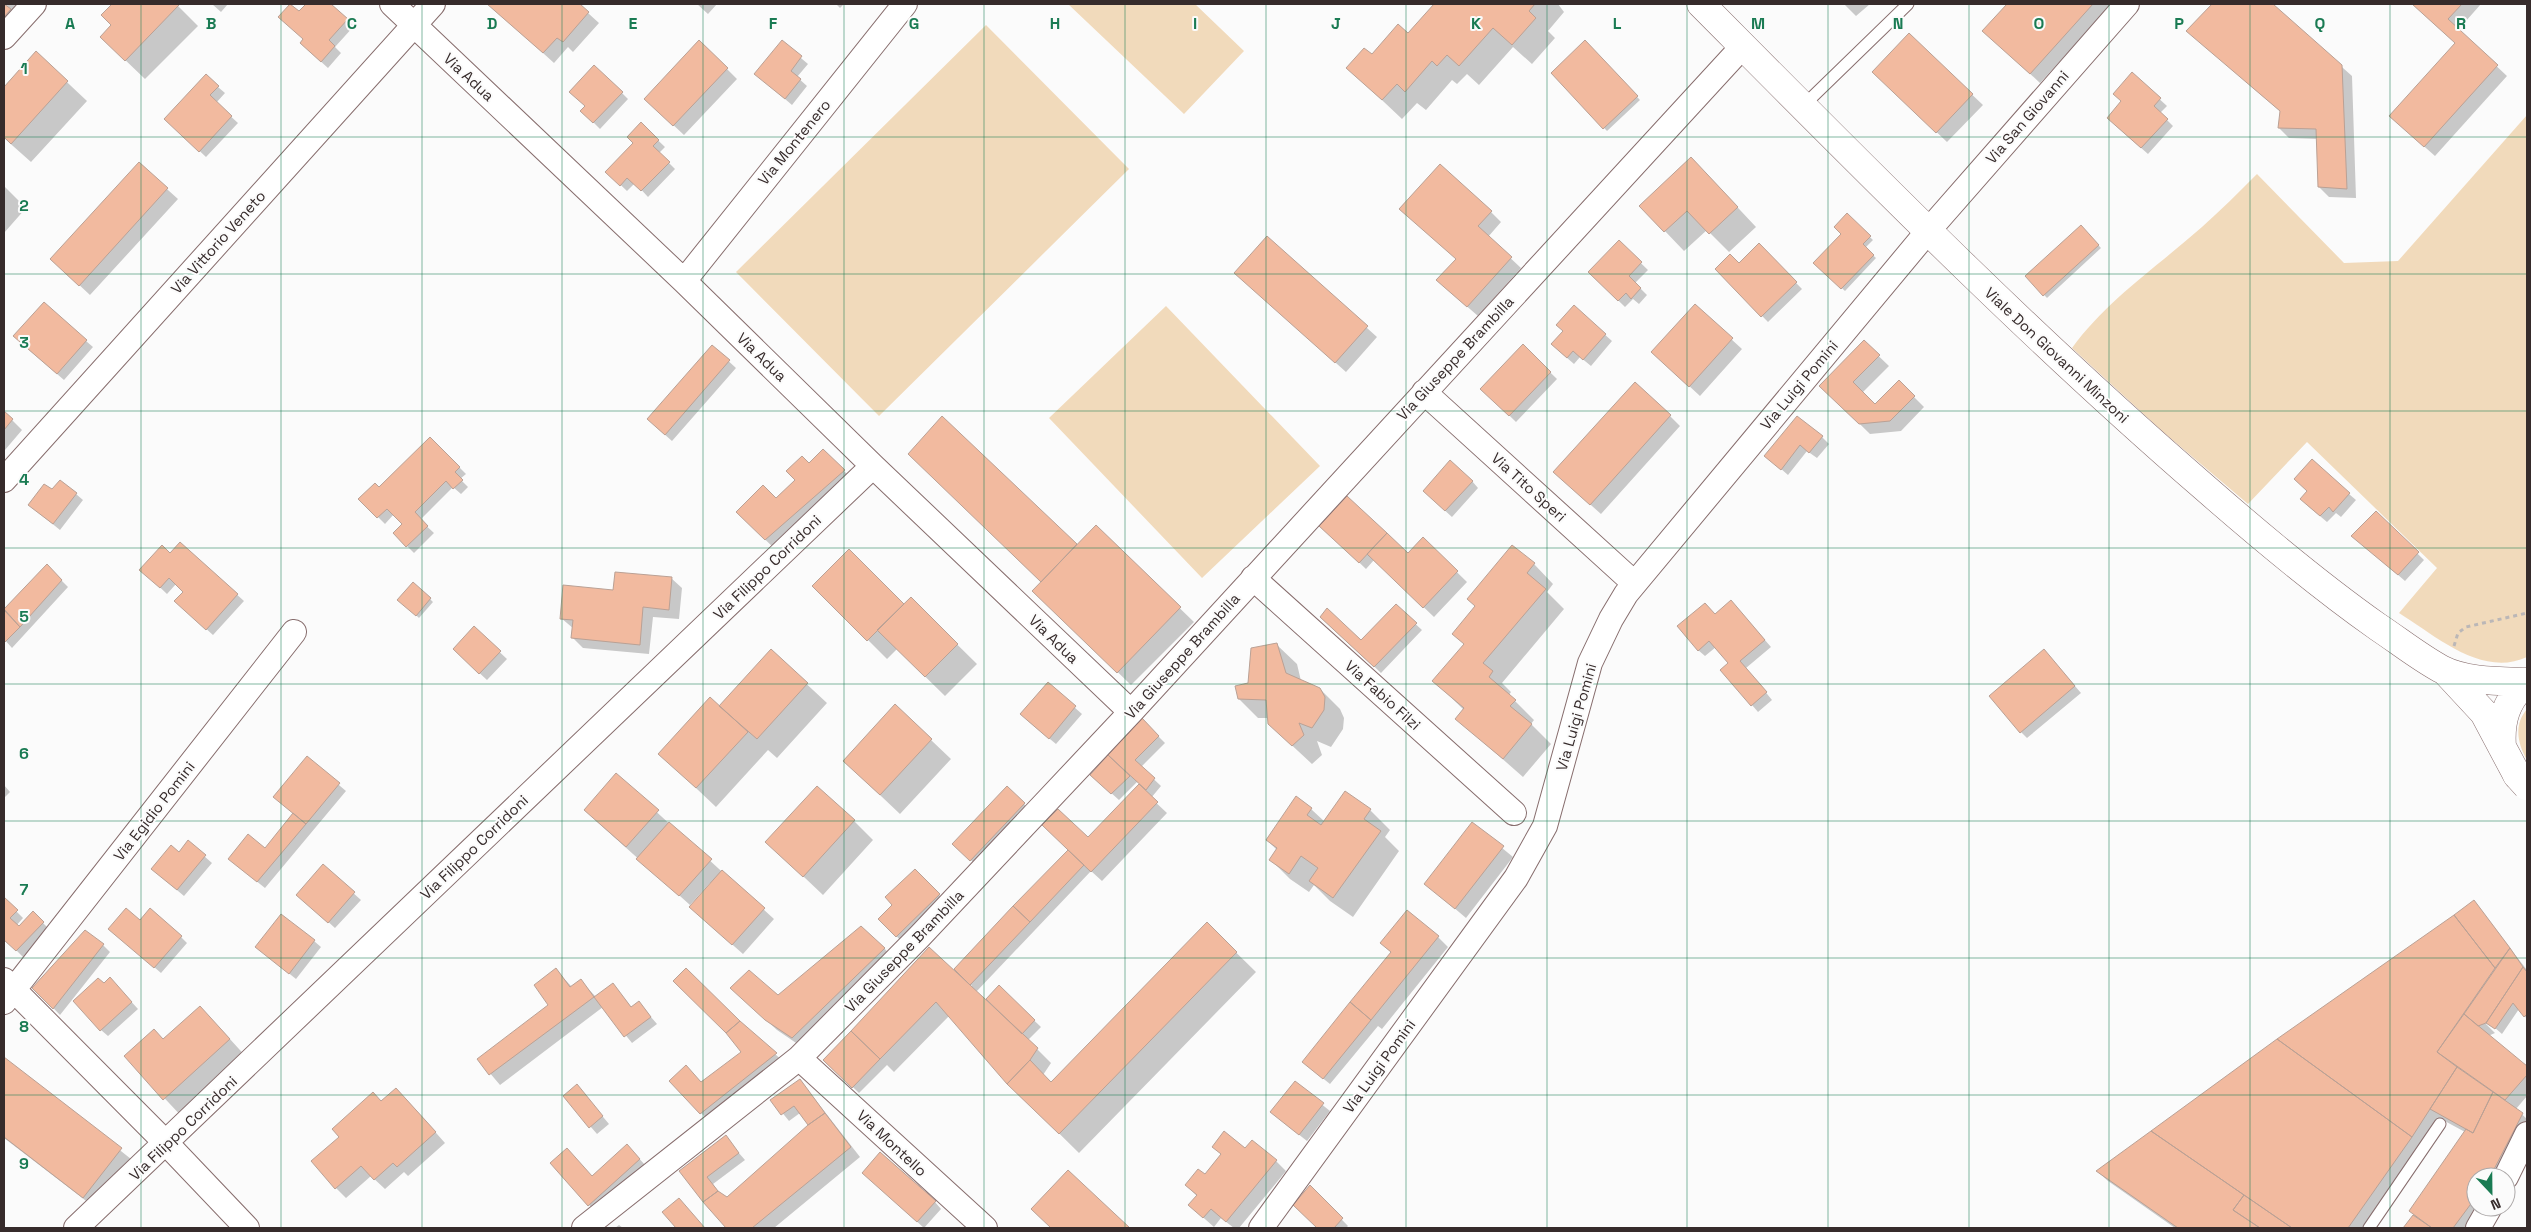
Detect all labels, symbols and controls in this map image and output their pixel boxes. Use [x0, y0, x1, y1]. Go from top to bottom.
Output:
text: A [65, 13, 75, 34]
text: B [206, 13, 216, 34]
text: C [347, 13, 357, 34]
text: D [487, 13, 497, 34]
text: E [629, 13, 638, 34]
text: F [769, 13, 778, 34]
text: G [909, 13, 919, 34]
text: H [1050, 13, 1060, 34]
text: I [1193, 13, 1197, 34]
text: J [1331, 13, 1341, 34]
text: K [1471, 13, 1481, 34]
text: L [1613, 13, 1622, 34]
text: M [1751, 13, 1765, 34]
text: N [1893, 13, 1903, 34]
text: O [2034, 13, 2045, 34]
text: P [2174, 13, 2184, 34]
text: Q [2315, 13, 2326, 34]
text: R [2456, 13, 2466, 34]
street label: Via Adua [440, 49, 498, 105]
text: 1 [20, 58, 28, 79]
street label: Via San Giovanni [1981, 66, 2073, 168]
street label: Via Montenero [754, 95, 834, 189]
street label: Via Vittorio Veneto [167, 186, 269, 298]
text: 2 [19, 195, 29, 216]
street label: Viale Don Giovanni Minzoni [1981, 283, 2133, 427]
street label: Via Giuseppe Brambilla [1392, 292, 1518, 424]
street label: Via Adua [733, 329, 791, 386]
text: 3 [19, 332, 29, 353]
street label: Via Luigi Pomini [1756, 336, 1842, 434]
street label: Via Tito Speri [1488, 448, 1570, 526]
text: 4 [19, 469, 29, 490]
street label: Via Filippo Corridoni [709, 511, 825, 623]
street label: Via Giuseppe Brambilla [1120, 589, 1244, 723]
text: 5 [19, 606, 29, 627]
street label: Via Adua [1025, 611, 1083, 668]
street label: Via Fabio Filzi [1341, 656, 1425, 734]
street label: Via Luigi Pomini [1552, 661, 1600, 773]
text: 6 [19, 743, 29, 764]
street label: Via Egidio Pomini [109, 757, 199, 865]
street label: Via Filippo Corridoni [416, 791, 532, 903]
text: 7 [20, 879, 29, 900]
street label: Via Giuseppe Brambilla [840, 885, 968, 1016]
street label: Via Luigi Pomini [1339, 1015, 1419, 1117]
text: 8 [19, 1016, 29, 1037]
street label: Via Filippo Corridoni [125, 1072, 241, 1184]
street label: Via Montello [853, 1106, 931, 1180]
text: 9 [19, 1153, 29, 1174]
north arrow [2466, 1167, 2516, 1217]
text: N [2488, 1194, 2504, 1214]

